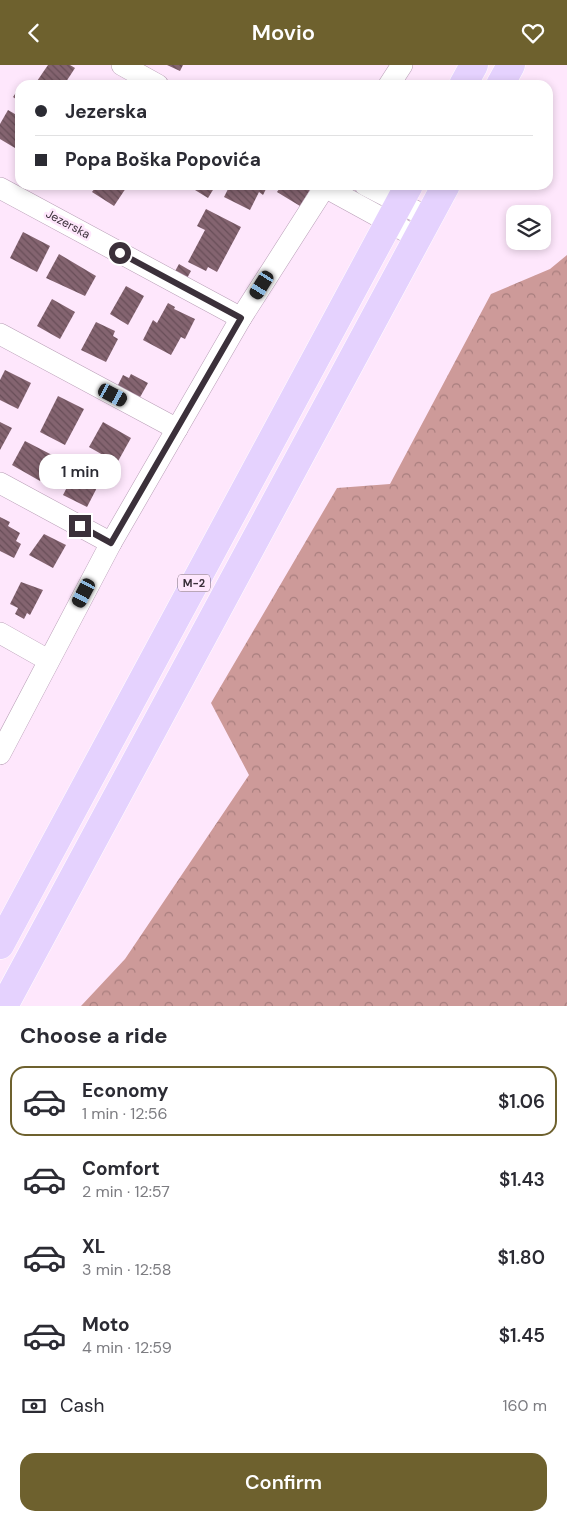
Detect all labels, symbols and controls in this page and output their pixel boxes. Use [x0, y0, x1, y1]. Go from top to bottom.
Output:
text: Movio [252, 18, 315, 47]
icon: back [20, 19, 48, 47]
icon: heart [519, 19, 547, 47]
text: Jezerska [65, 99, 147, 124]
text: Popa Boška Popovića [65, 147, 261, 172]
map controls [506, 205, 551, 250]
button: layers [506, 205, 551, 250]
street label: Jezerska [43, 206, 93, 242]
route start [109, 242, 131, 264]
car [247, 268, 276, 302]
car [96, 381, 129, 409]
callout: 1 min [39, 453, 121, 489]
text: 1 min [61, 461, 99, 482]
route end [69, 515, 91, 537]
road number: M-2 [178, 574, 210, 591]
car [70, 576, 97, 610]
text: Choose a ride [20, 1021, 168, 1050]
text: Economy [82, 1078, 169, 1103]
icon: car [22, 1079, 67, 1124]
text: $1.06 [498, 1089, 545, 1114]
text: 1 min · 12:56 [82, 1103, 167, 1124]
text: Comfort [82, 1156, 160, 1181]
icon: car [22, 1157, 67, 1202]
text: $1.43 [499, 1167, 545, 1192]
text: 2 min · 12:57 [82, 1181, 170, 1202]
text: XL [82, 1234, 105, 1259]
icon: car [22, 1235, 67, 1280]
text: $1.80 [497, 1245, 545, 1270]
text: 3 min · 12:58 [82, 1259, 172, 1280]
text: Moto [82, 1312, 130, 1337]
icon: car [22, 1313, 67, 1358]
text: $1.45 [499, 1323, 545, 1348]
text: 4 min · 12:59 [82, 1337, 172, 1358]
icon: cash [20, 1392, 48, 1420]
text: Cash [60, 1393, 104, 1418]
text: 160 m [503, 1395, 547, 1416]
button: Confirm [20, 1453, 547, 1511]

